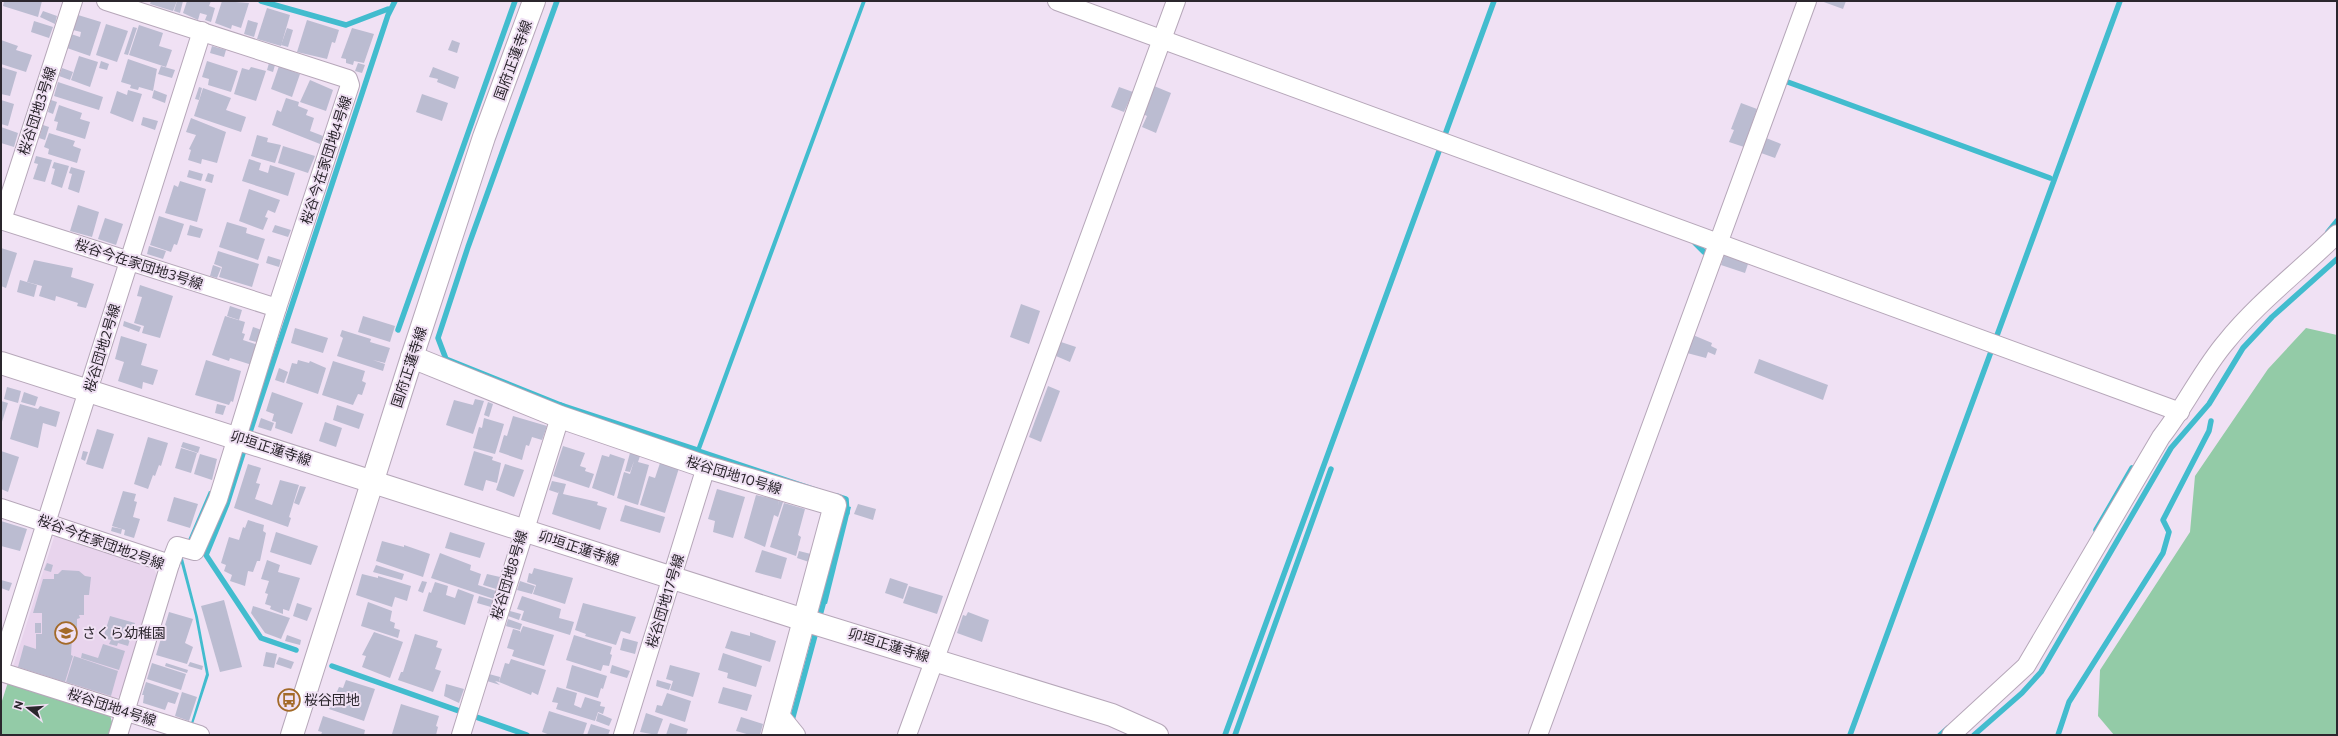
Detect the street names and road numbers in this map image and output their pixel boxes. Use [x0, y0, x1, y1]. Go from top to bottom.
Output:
street label: 国府正蓮寺線 [490, 17, 535, 102]
street label: 桜谷団地3号線 [14, 64, 59, 157]
street label: 桜谷今在家団地4号線 [297, 93, 354, 226]
street label: 桜谷今在家団地3号線 [73, 235, 206, 292]
street label: 桜谷団地2号線 [80, 301, 123, 394]
street label: 国府正蓮寺線 [387, 324, 430, 409]
street label: 卯垣正蓮寺線 [229, 426, 314, 469]
street label: 桜谷団地10号線 [684, 452, 784, 497]
street label: 桜谷今在家団地2号線 [35, 511, 167, 572]
street label: 卯垣正蓮寺線 [537, 526, 622, 569]
street label: 桜谷団地8号線 [487, 528, 530, 622]
street label: 桜谷団地17号線 [642, 552, 687, 650]
street label: 卯垣正蓮寺線 [846, 624, 932, 665]
street label: 桜谷団地4号線 [66, 684, 159, 729]

